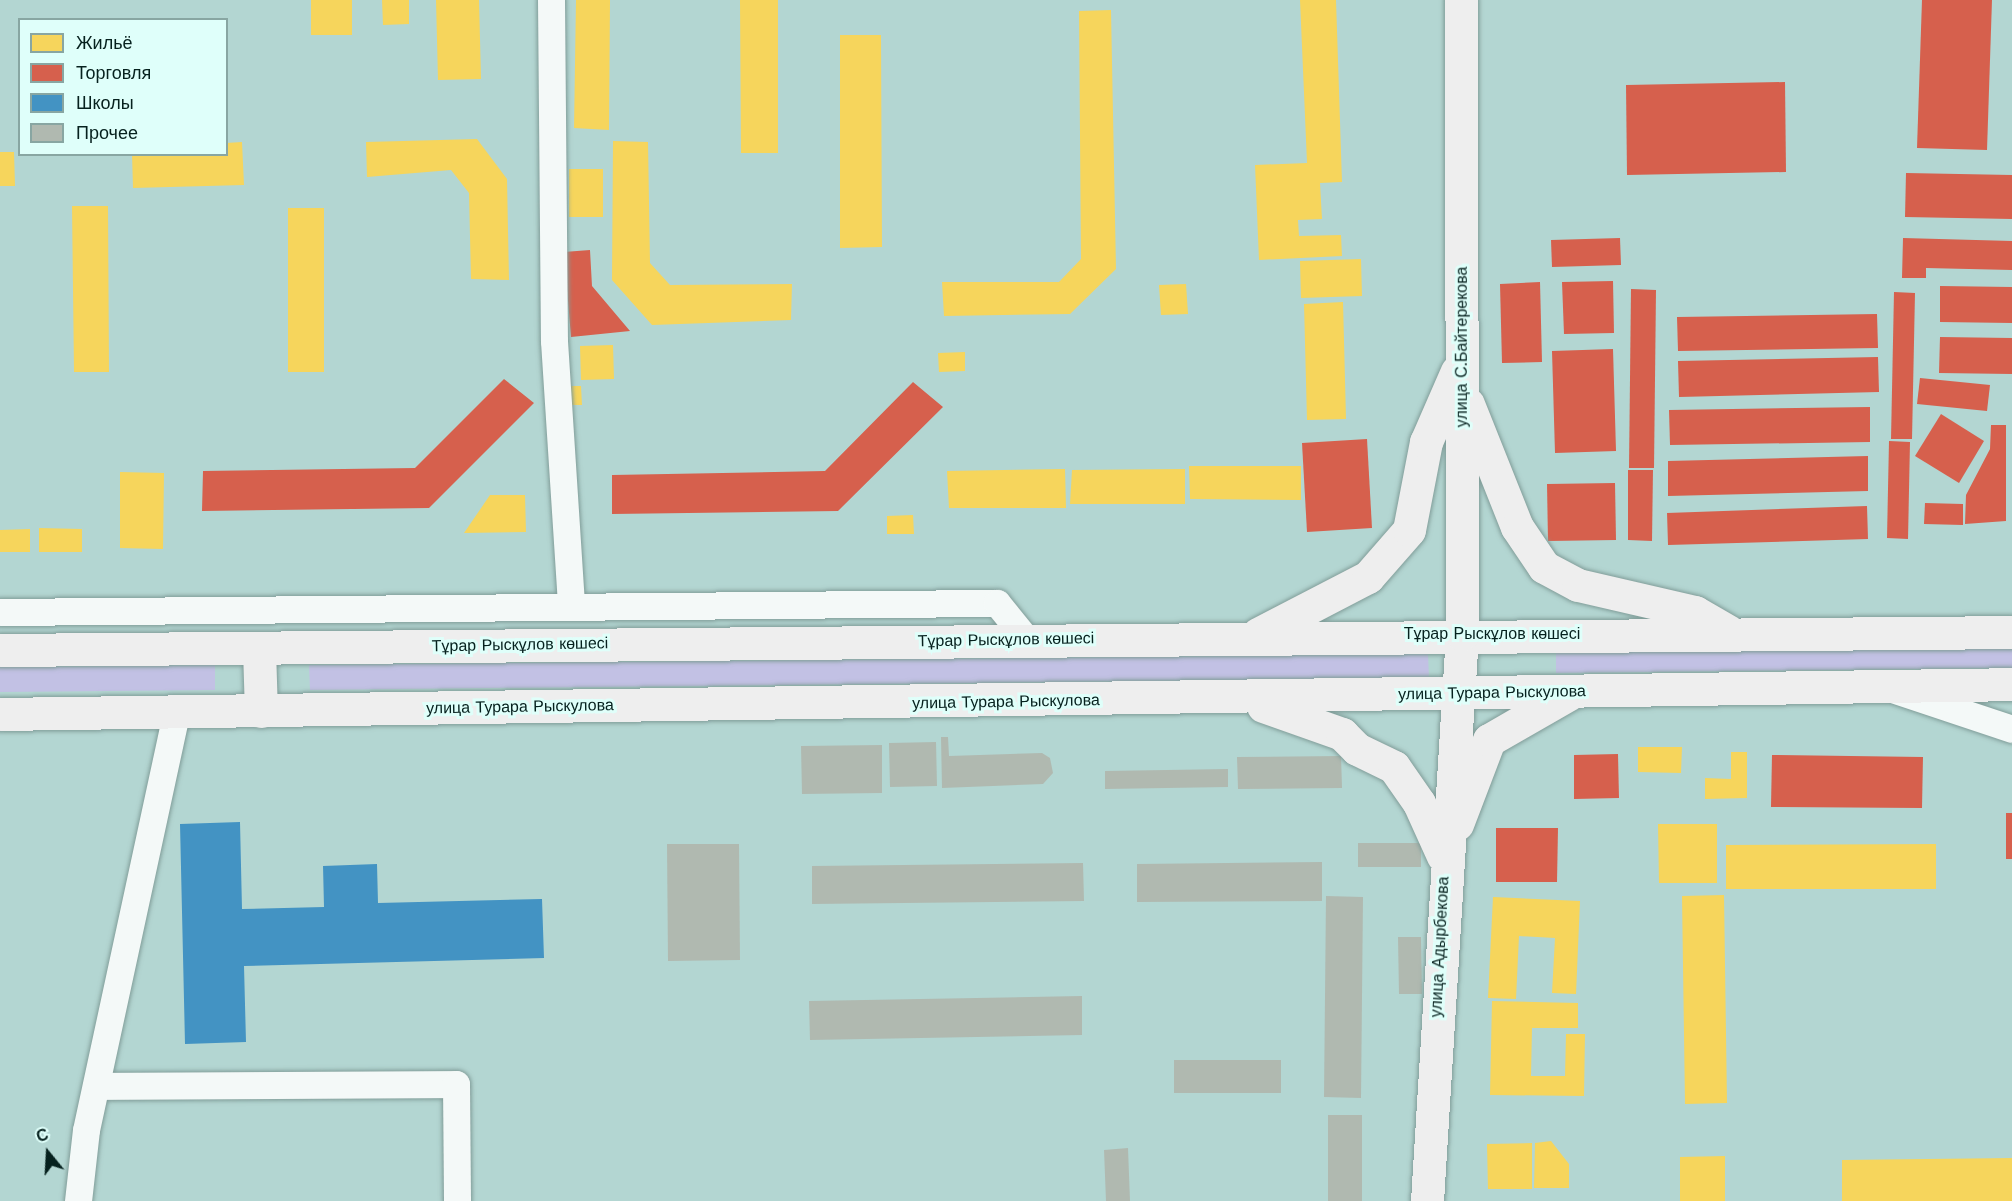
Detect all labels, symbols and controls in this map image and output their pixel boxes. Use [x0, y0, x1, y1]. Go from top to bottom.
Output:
legend [18, 18, 228, 156]
text: Жильё [76, 32, 133, 53]
text: Торговля [76, 62, 151, 83]
text: Школы [76, 92, 134, 113]
text: Прочее [76, 122, 138, 143]
street label: улица С.Байтерекова [1452, 267, 1472, 427]
street label: Тұрар Рыскұлов көшесі [1404, 624, 1580, 644]
street label: Тұрар Рыскұлов көшесі [918, 629, 1094, 651]
street label: Тұрар Рыскұлов көшесі [432, 634, 608, 656]
street label: улица Турара Рыскулова [1398, 682, 1586, 704]
street label: улица Турара Рыскулова [912, 691, 1100, 713]
street label: улица Турара Рыскулова [426, 696, 614, 718]
street label: улица Адырбекова [1427, 876, 1453, 1018]
north arrow [18, 1123, 78, 1183]
text: С [34, 1125, 51, 1146]

